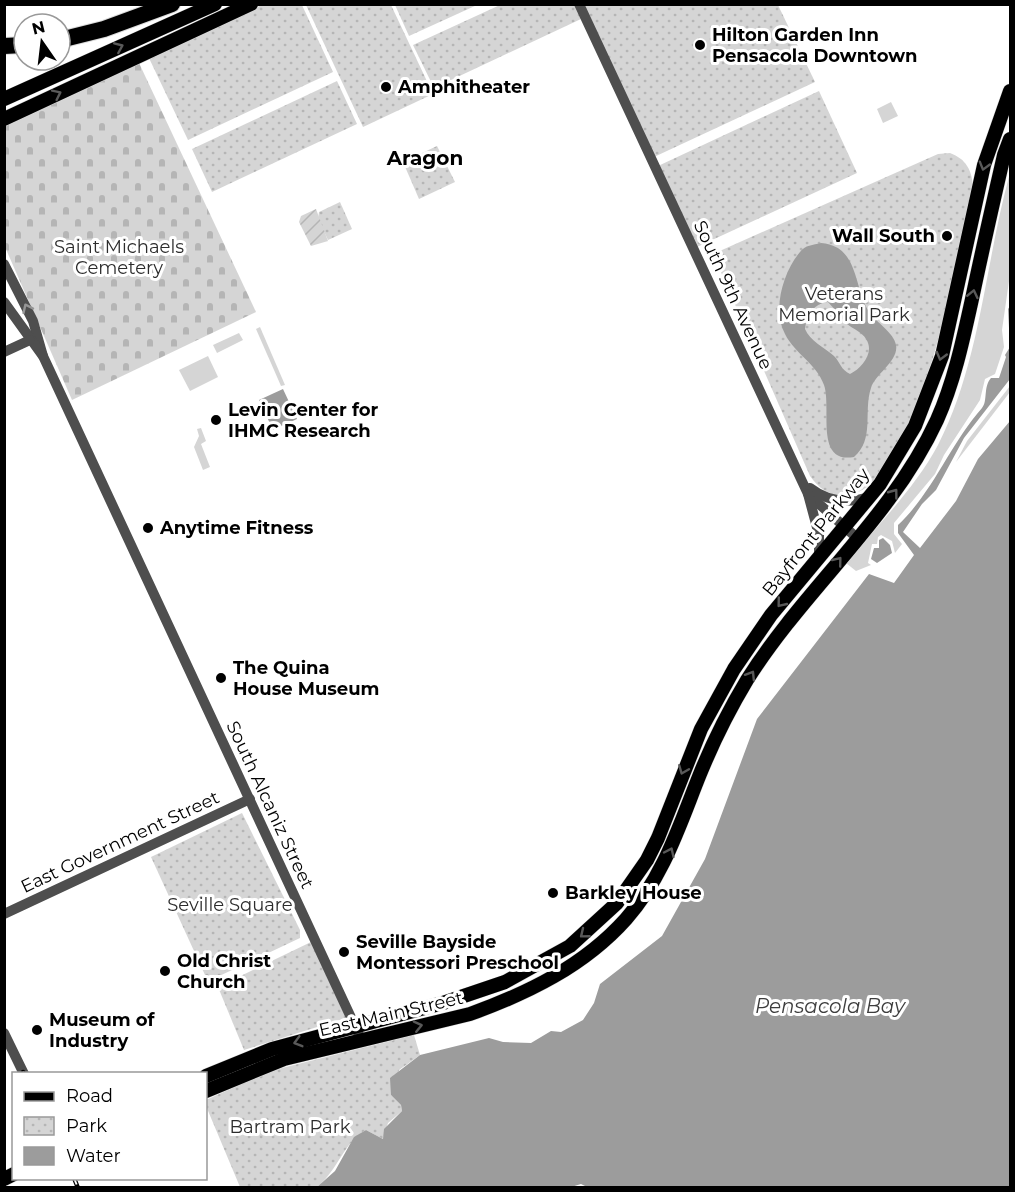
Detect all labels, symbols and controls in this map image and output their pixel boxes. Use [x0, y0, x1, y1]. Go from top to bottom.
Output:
north arrow [12, 12, 72, 72]
text: N [30, 17, 47, 39]
place label: Hilton Garden Inn Pensacola Downtown [712, 24, 917, 67]
marker: Hilton Garden Inn Pensacola Downtown [693, 38, 707, 52]
one-way arrow [113, 42, 124, 54]
place label: Amphitheater [397, 76, 530, 98]
marker: Amphitheater [379, 80, 393, 94]
one-way arrow [51, 89, 62, 101]
district label: Aragon [386, 146, 463, 170]
one-way arrow [979, 160, 991, 171]
street label: South 9th Avenue [689, 217, 777, 373]
place label: Wall South [832, 225, 935, 247]
marker: Wall South [940, 229, 954, 243]
park label: Saint Michaels Cemetery [54, 236, 184, 279]
park label: Veterans Memorial Park [778, 283, 910, 326]
one-way arrow [965, 289, 978, 299]
one-way arrow [22, 304, 34, 315]
one-way arrow [936, 351, 949, 361]
place label: Levin Center for IHMC Research [228, 399, 379, 442]
marker: Levin Center for IHMC Research [209, 413, 223, 427]
street label: Bayfront Parkway [758, 463, 875, 600]
one-way arrow [886, 488, 897, 499]
place label: Anytime Fitness [159, 517, 314, 539]
marker: Anytime Fitness [141, 521, 155, 535]
one-way arrow [831, 556, 842, 567]
one-way arrow [778, 596, 789, 607]
place label: The Quina House Museum [233, 657, 379, 700]
marker: The Quina House Museum [214, 671, 228, 685]
one-way arrow [743, 671, 755, 681]
street label: South Alcaniz Street [221, 718, 319, 892]
one-way arrow [678, 764, 690, 775]
street label: East Government Street [17, 786, 223, 898]
one-way arrow [663, 847, 675, 858]
place label: Barkley House [565, 882, 702, 904]
marker: Barkley House [546, 886, 560, 900]
park label: Seville Square [167, 894, 293, 916]
one-way arrow [580, 927, 591, 938]
place label: Seville Bayside Montessori Preschool [356, 931, 559, 974]
marker: Seville Bayside Montessori Preschool [337, 945, 351, 959]
place label: Old Christ Church [177, 950, 271, 993]
marker: Old Christ Church [158, 964, 172, 978]
street label: East Main Street [317, 987, 465, 1041]
water label: Pensacola Bay [755, 994, 906, 1018]
place label: Museum of Industry [49, 1009, 156, 1052]
one-way arrow [412, 1020, 422, 1033]
marker: Museum of Industry [30, 1023, 44, 1037]
one-way arrow [293, 1034, 303, 1047]
legend [12, 1072, 207, 1180]
text: Road [66, 1085, 113, 1107]
text: Park [66, 1115, 107, 1137]
park label: Bartram Park [229, 1116, 351, 1138]
text: Water [66, 1145, 121, 1167]

